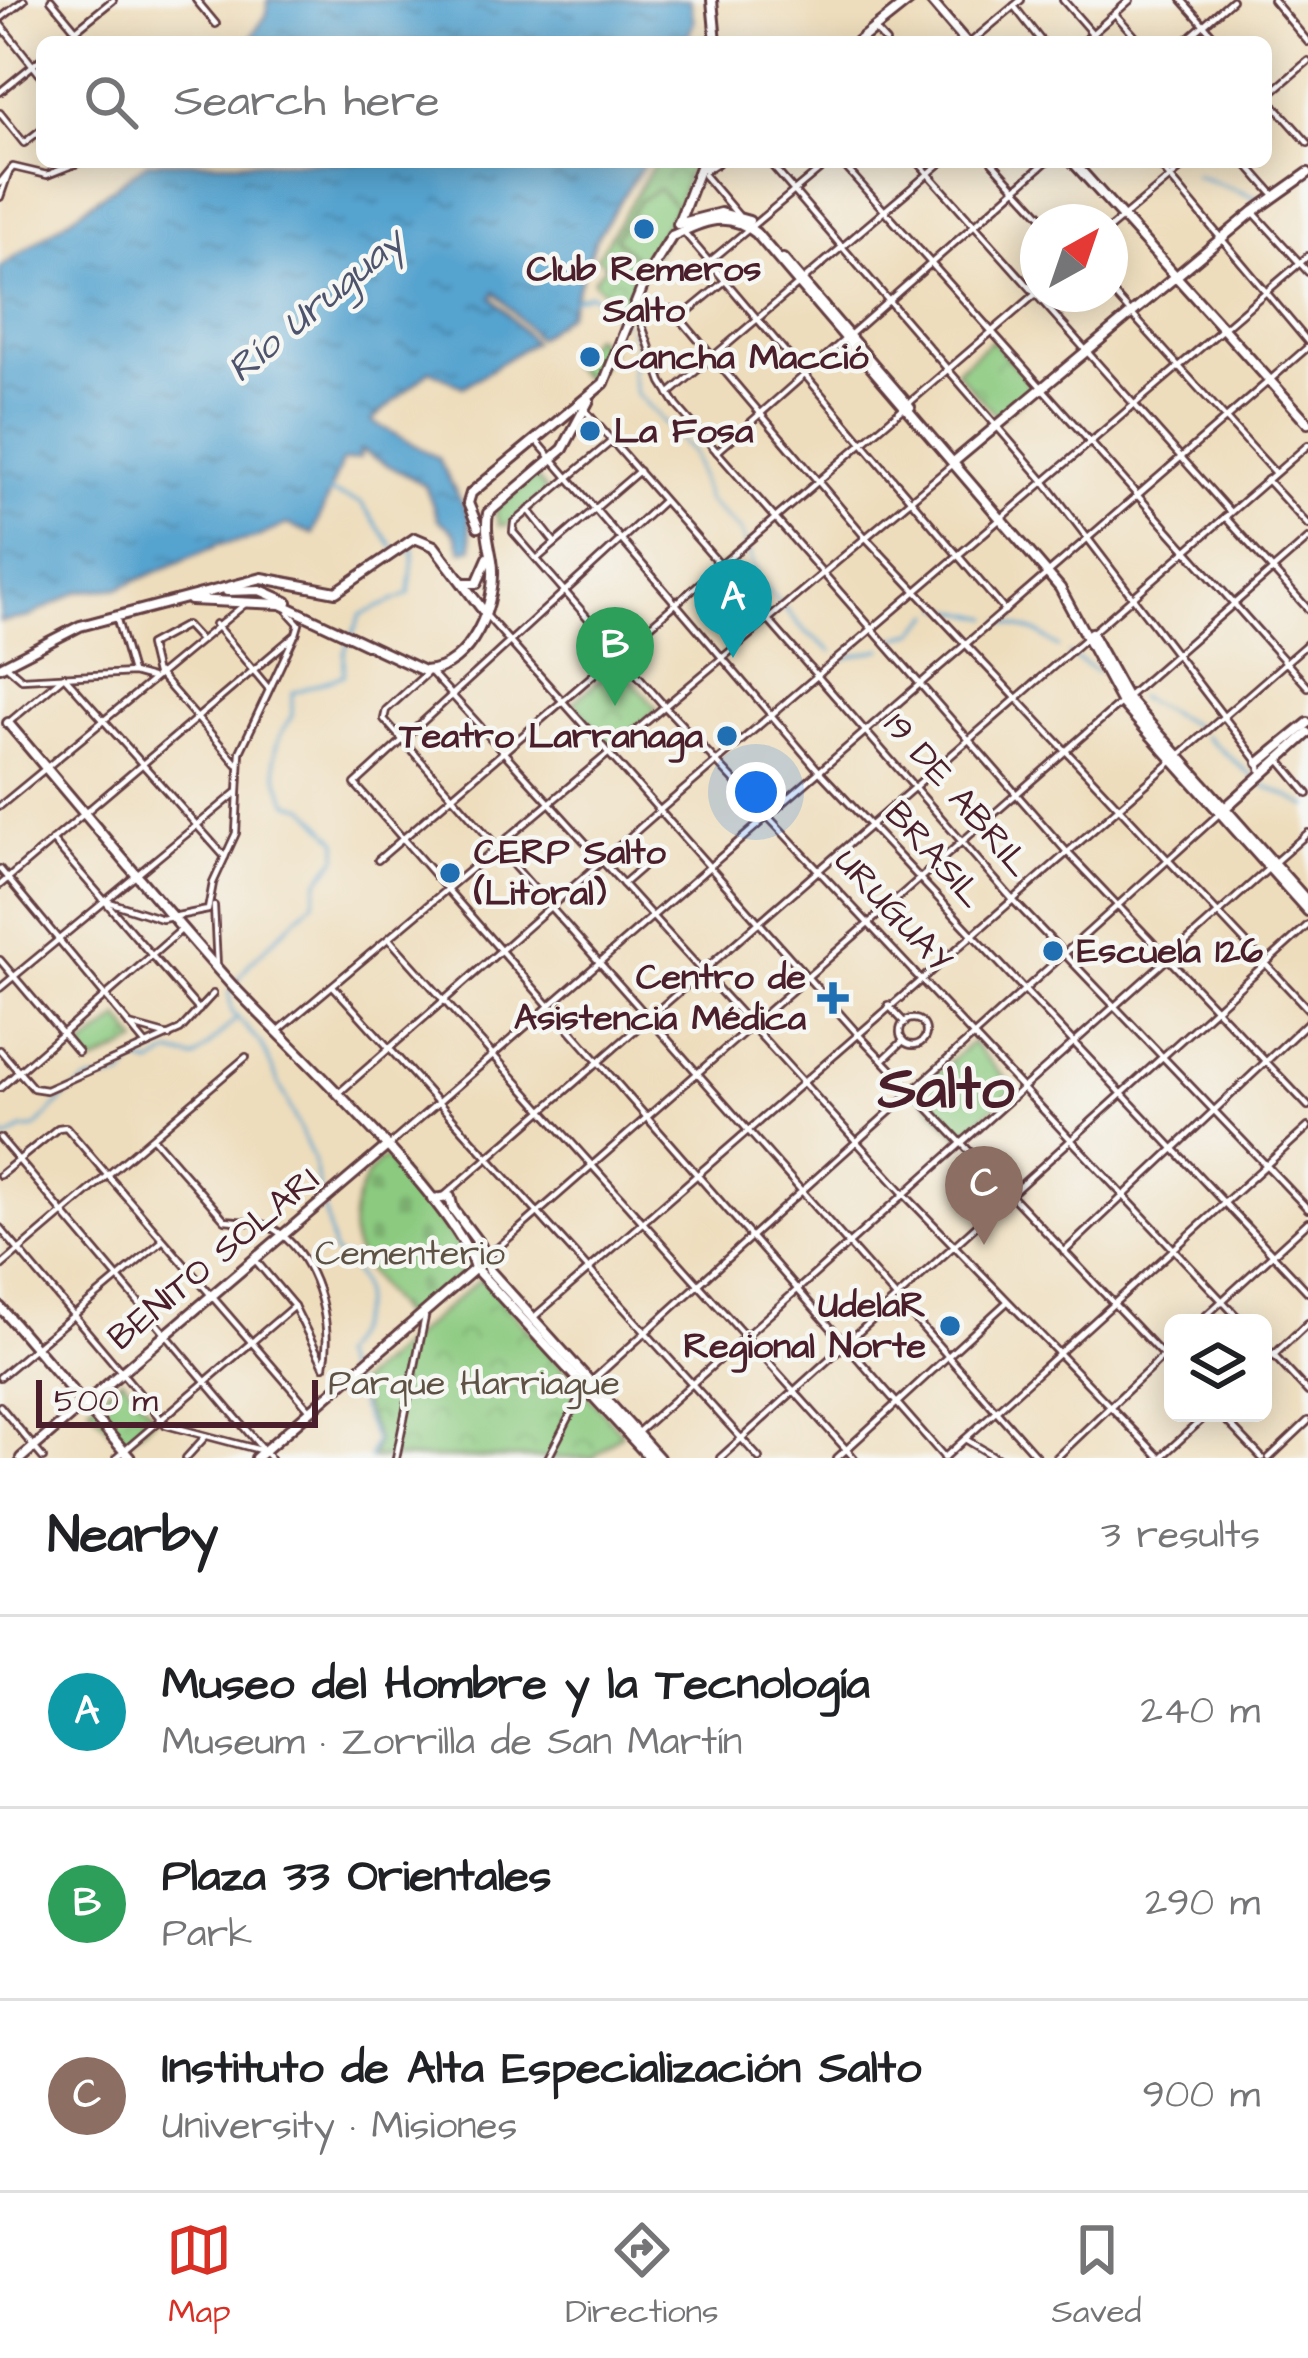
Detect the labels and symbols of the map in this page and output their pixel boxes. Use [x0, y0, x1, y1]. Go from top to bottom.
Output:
north arrow [1020, 204, 1128, 312]
water label: Río Uruguay [216, 213, 420, 397]
marker: Club Remeros Salto [631, 216, 657, 242]
place label: Club Remeros Salto [527, 244, 761, 336]
place label: Cancha Macció [614, 332, 869, 383]
marker: Cancha Macció [577, 344, 603, 370]
place label: La Fosa [614, 406, 754, 457]
marker: La Fosa [577, 418, 603, 444]
pin: A [694, 559, 772, 658]
pin: B [576, 607, 654, 706]
street label: 19 DE ABRIL [871, 702, 1043, 888]
place label: Teatro Larranaga [398, 711, 704, 763]
marker: Teatro Larranaga [714, 723, 740, 749]
your location [726, 762, 786, 822]
street label: BRASIL [872, 790, 996, 920]
place label: CERP Salto (Litoral) [473, 827, 666, 919]
street label: URUGUAY [822, 837, 964, 985]
marker: CERP Salto (Litoral) [437, 860, 463, 886]
place label: Escuela 126 [1077, 926, 1264, 977]
marker: Escuela 126 [1040, 938, 1066, 964]
place label: Centro de Asistencia Médica [514, 952, 807, 1044]
marker: Centro de Asistencia Médica [817, 982, 849, 1014]
district label: Salto [877, 1048, 1015, 1131]
pin: C [945, 1146, 1023, 1245]
street label: BENITO SOLARI [97, 1155, 331, 1363]
park label: Cementerio [315, 1228, 505, 1279]
place label: UdelaR Regional Norte [683, 1280, 926, 1373]
marker: UdelaR Regional Norte [937, 1313, 963, 1339]
park label: Parque Harriague [328, 1358, 620, 1410]
scale bar [36, 1374, 318, 1427]

